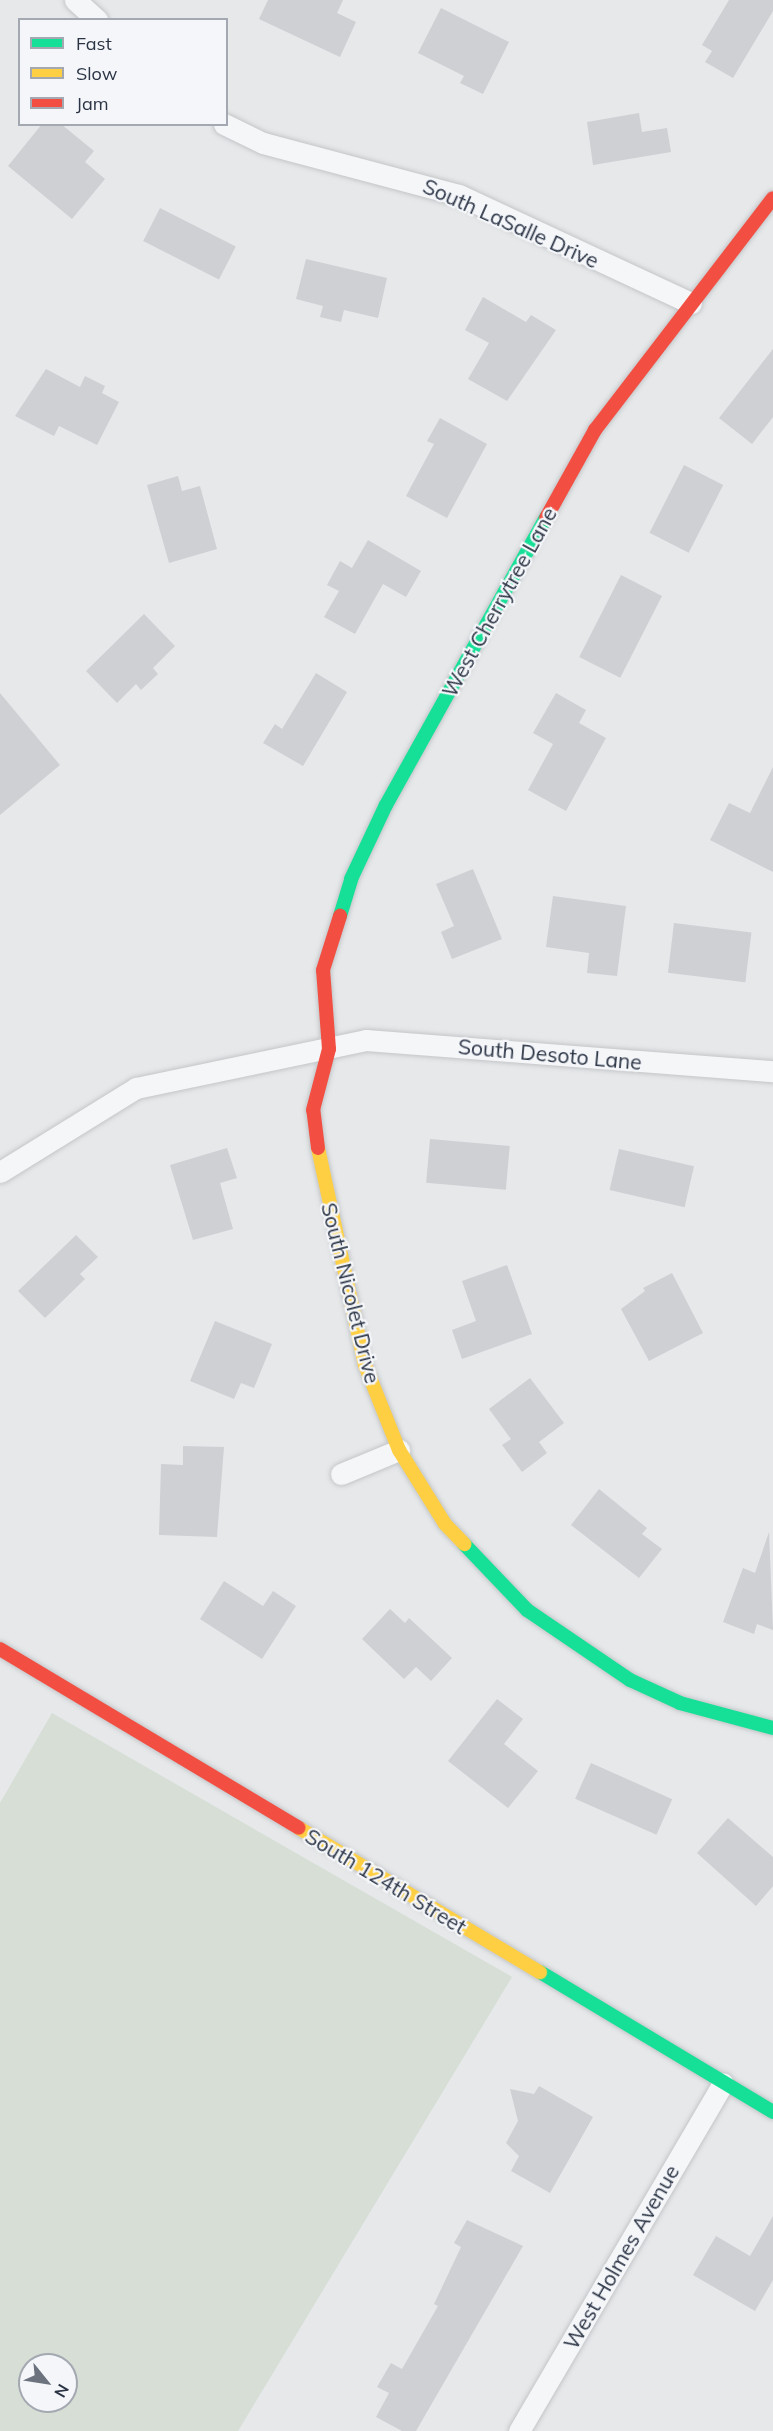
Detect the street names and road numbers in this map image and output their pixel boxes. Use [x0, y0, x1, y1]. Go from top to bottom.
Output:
street label: South LaSalle Drive [419, 173, 603, 273]
street label: West Cherrytree Lane [436, 503, 562, 701]
street label: South Desoto Lane [457, 1033, 643, 1075]
street label: South Nicolet Drive [316, 1200, 386, 1386]
street label: South 124th Street [301, 1823, 471, 1939]
street label: West Holmes Avenue [558, 2160, 684, 2354]

